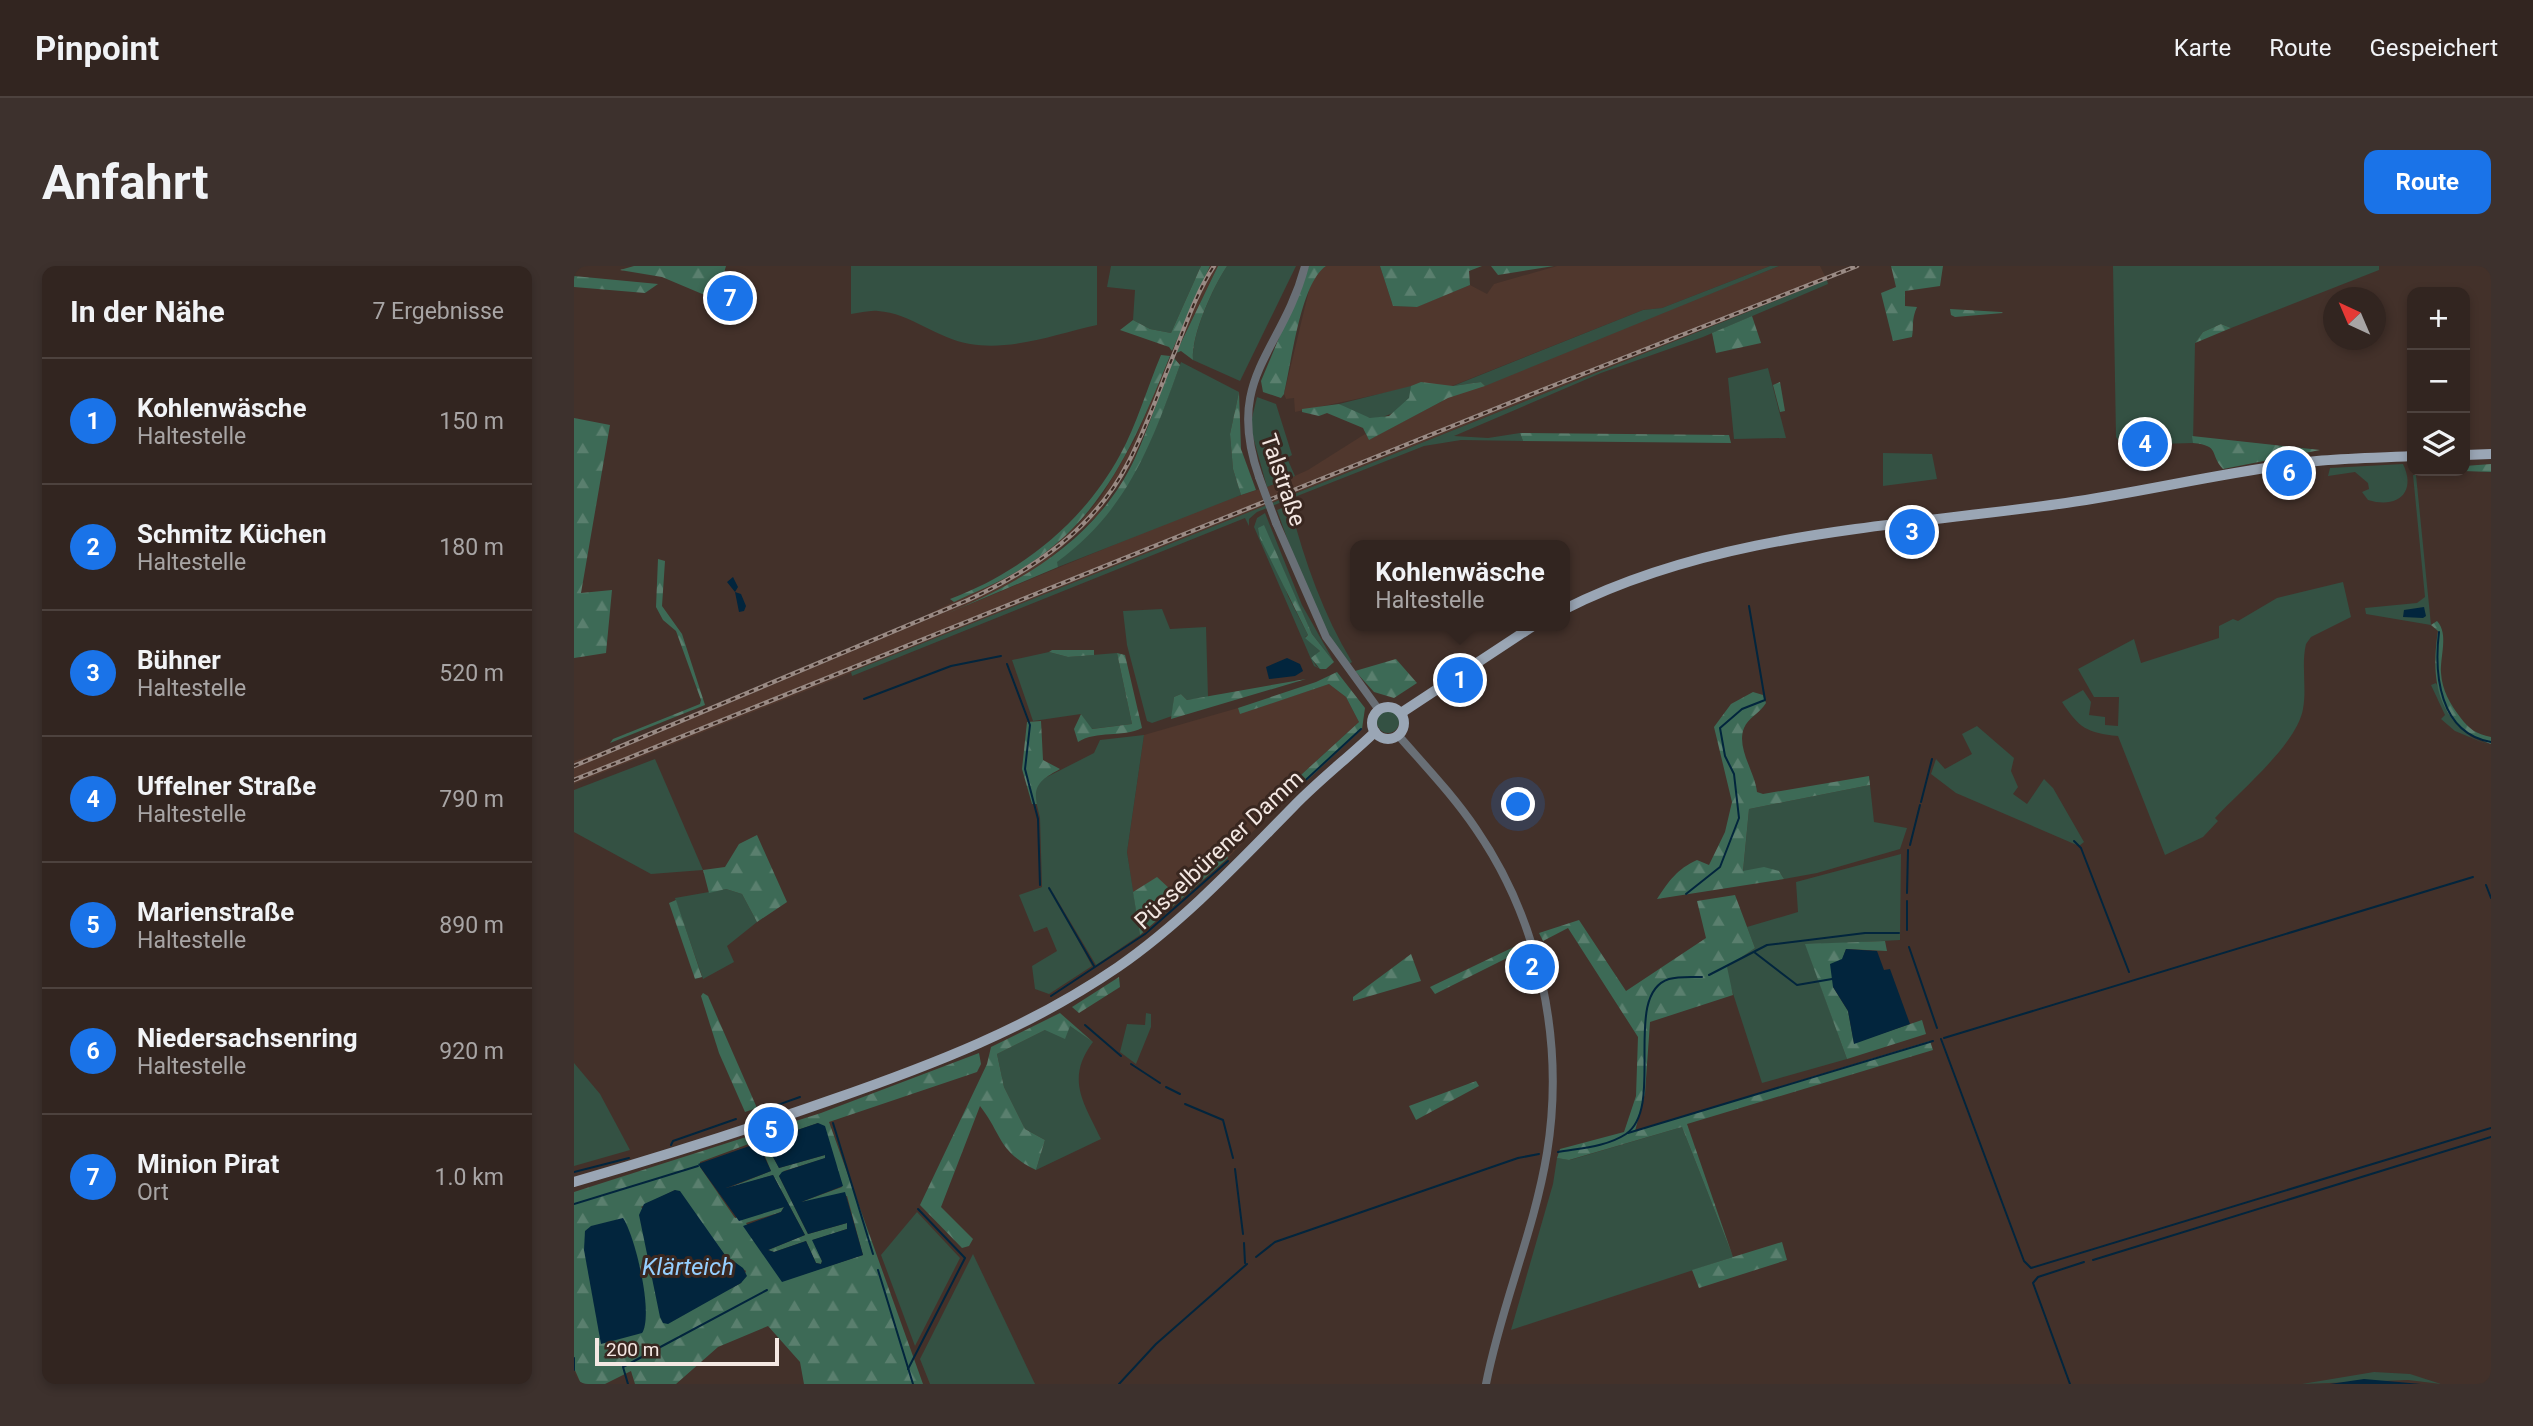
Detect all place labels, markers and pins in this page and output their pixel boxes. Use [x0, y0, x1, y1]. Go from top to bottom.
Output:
pin: 7 [707, 272, 753, 324]
pin: 4 [2122, 418, 2168, 470]
pin: 6 [2266, 447, 2312, 499]
pin: 3 [1889, 506, 1935, 558]
pin: 1 [1437, 654, 1483, 706]
pin: 2 [1509, 941, 1555, 993]
pin: 5 [748, 1104, 794, 1156]

